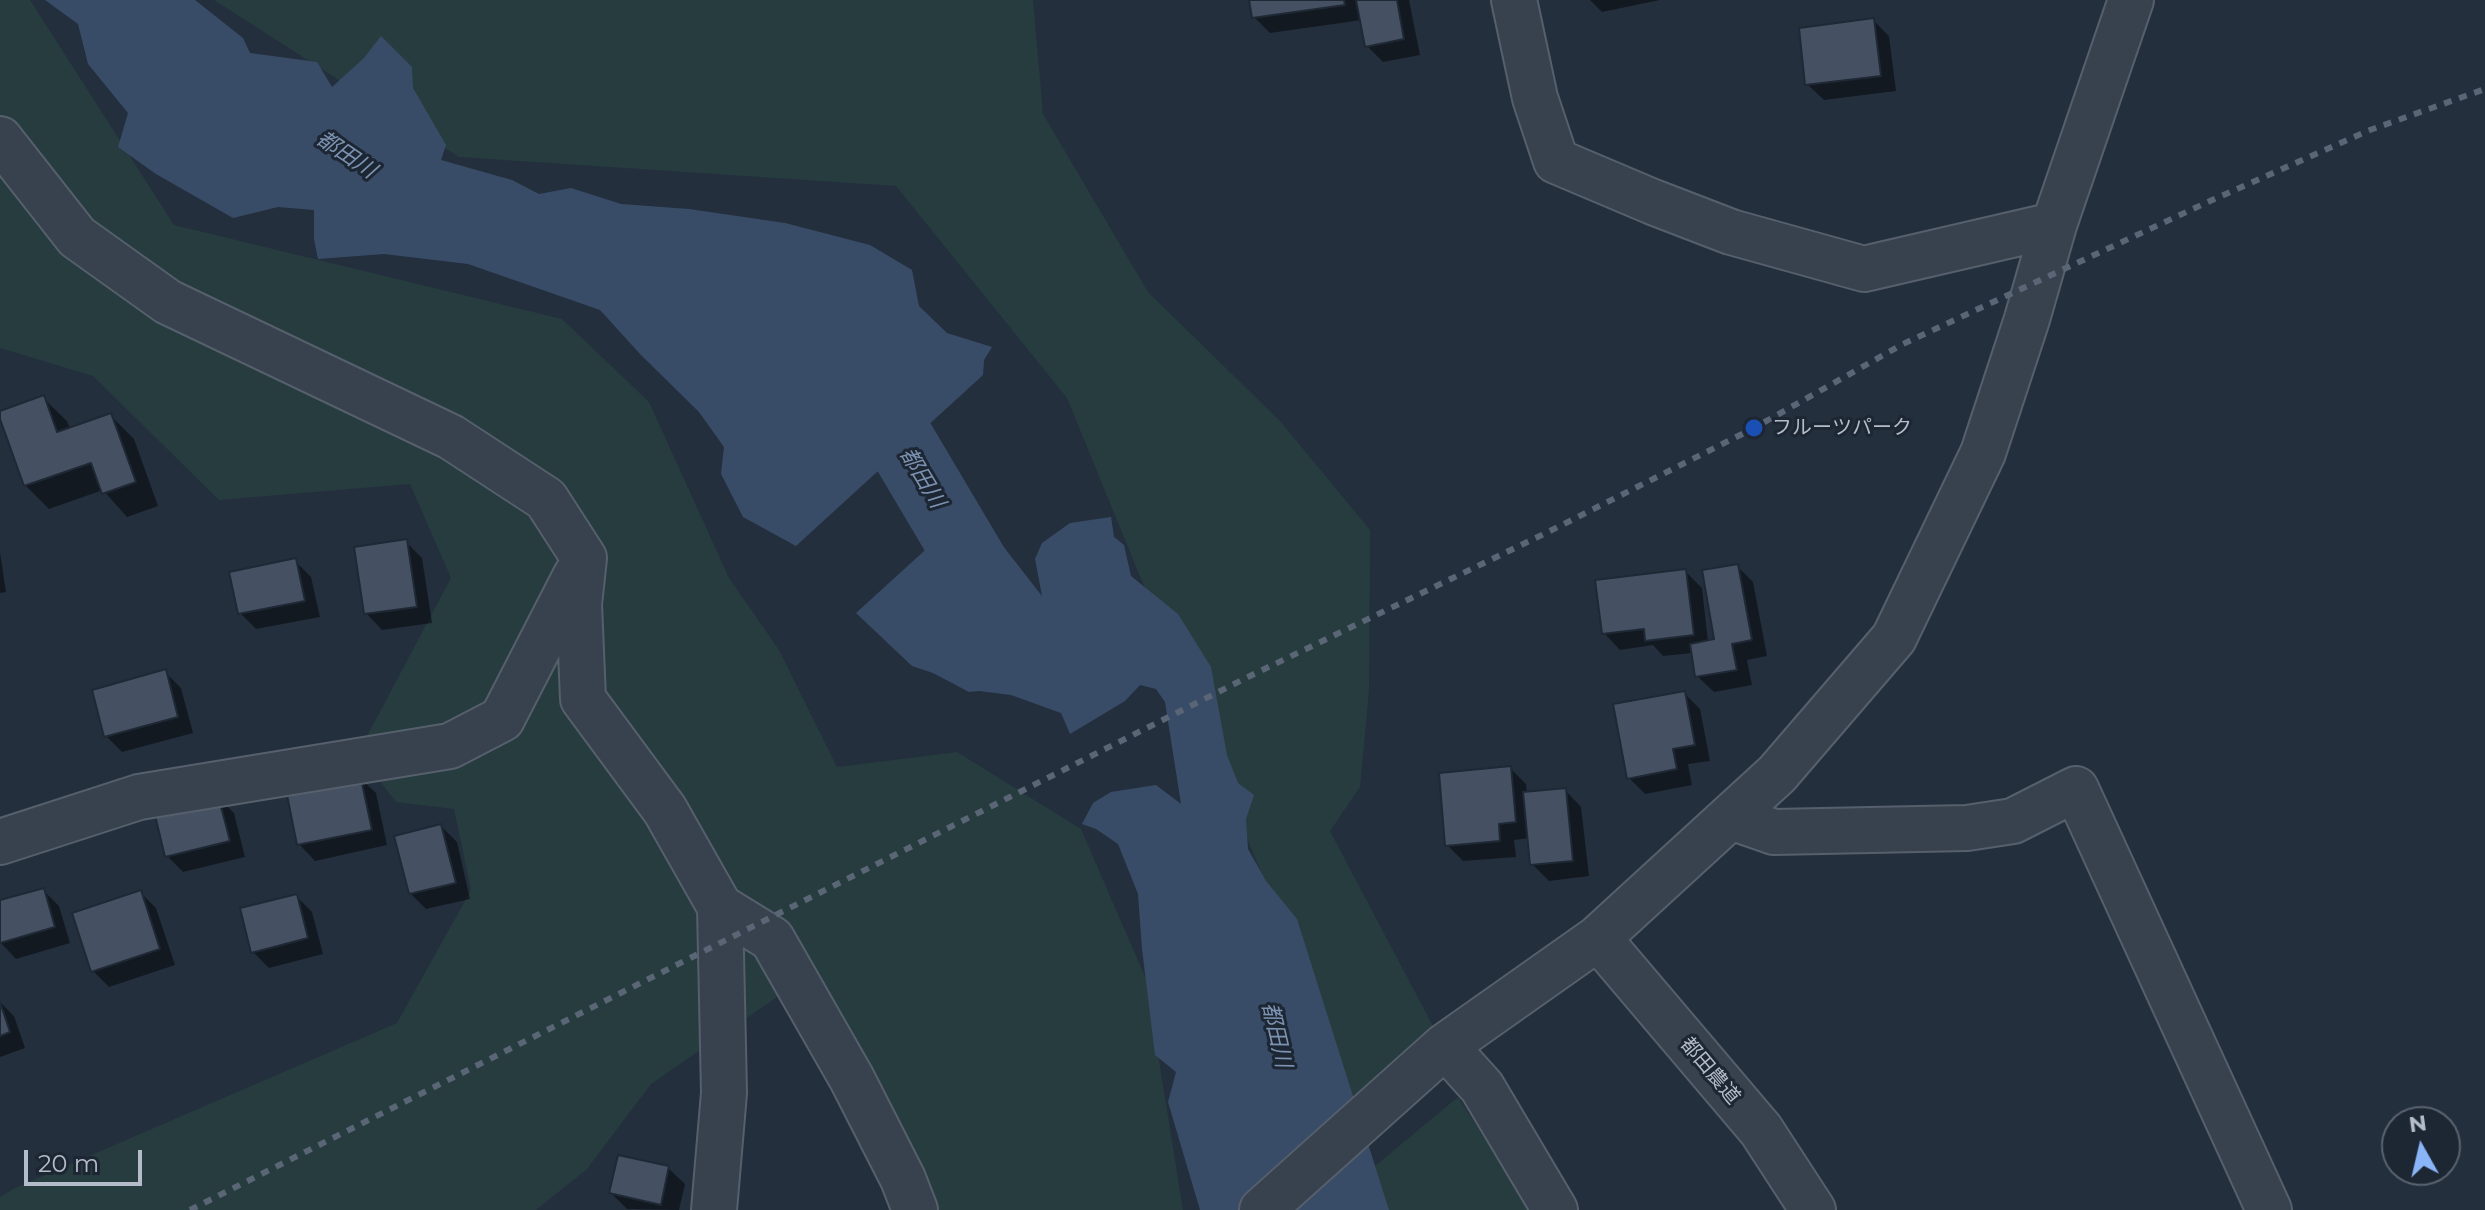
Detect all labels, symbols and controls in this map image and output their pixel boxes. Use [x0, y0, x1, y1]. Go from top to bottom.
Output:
water label: 都田川 [311, 126, 381, 184]
place label: フルーツパーク [1772, 416, 1912, 440]
marker: フルーツパーク [1743, 417, 1765, 439]
water label: 都田川 [894, 443, 950, 513]
water label: 都田川 [1256, 1000, 1296, 1070]
street label: 都田農道 [1675, 1033, 1745, 1109]
north arrow [2381, 1106, 2461, 1186]
text: N [2407, 1109, 2429, 1138]
scale bar [28, 1134, 146, 1184]
text: 20 m [38, 1149, 99, 1178]

